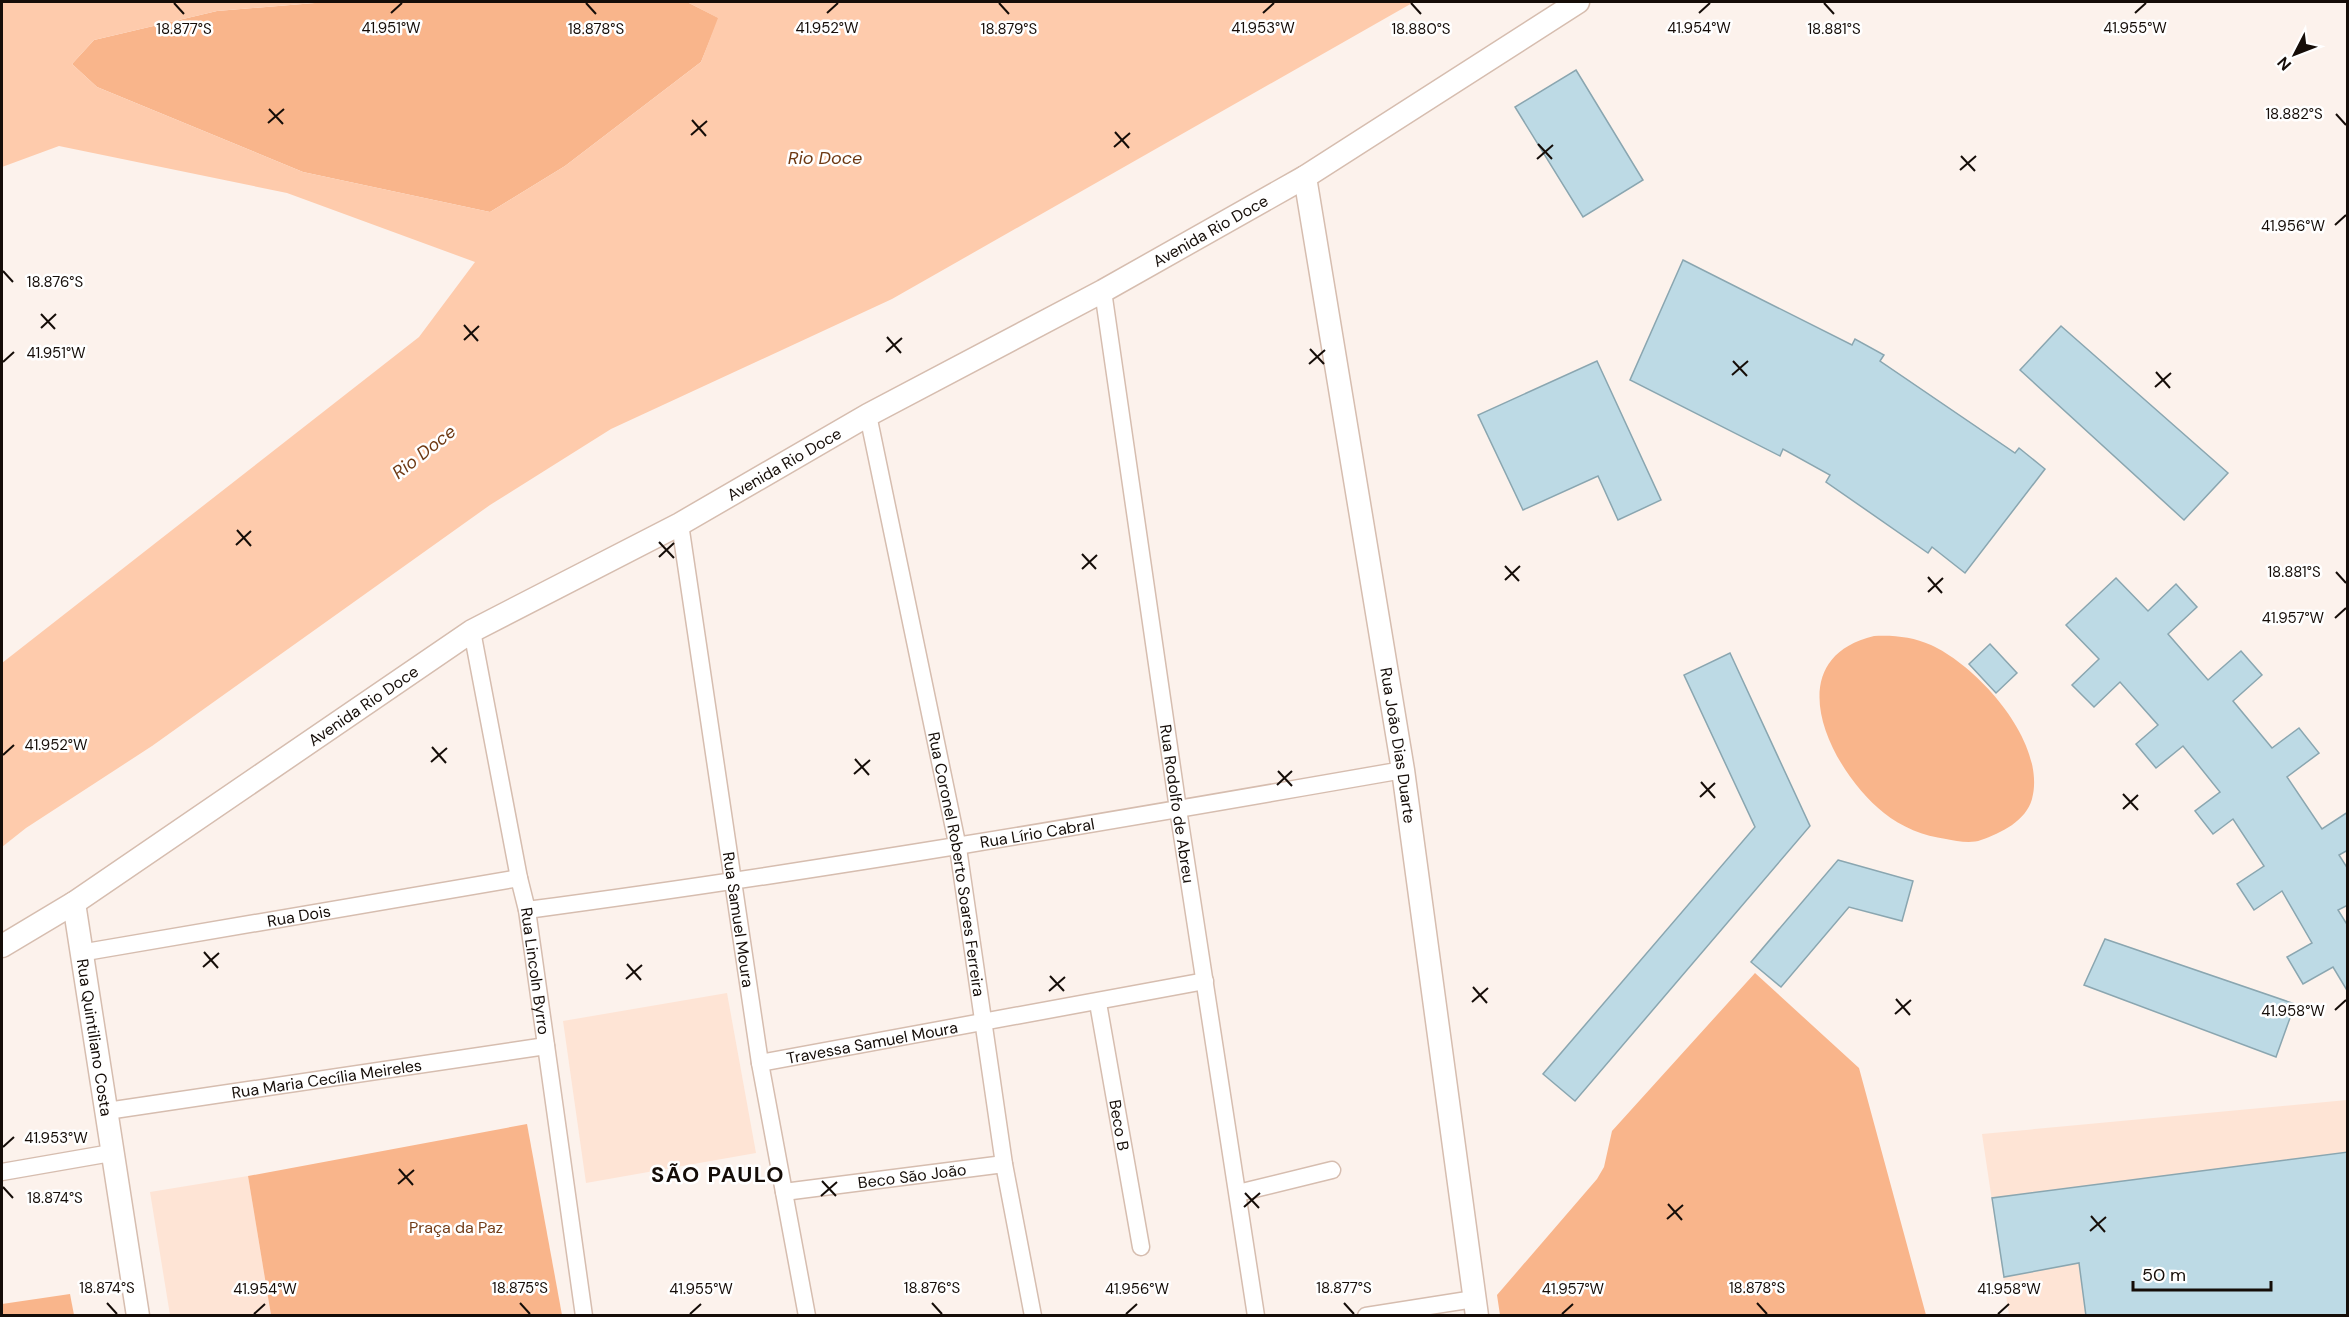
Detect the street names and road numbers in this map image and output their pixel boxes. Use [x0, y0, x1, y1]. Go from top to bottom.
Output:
street label: Avenida Rio Doce [1149, 190, 1272, 271]
street label: Avenida Rio Doce [723, 422, 845, 505]
street label: Avenida Rio Doce [304, 660, 422, 750]
street label: Rua João Dias Duarte [1376, 666, 1421, 825]
street label: Rua Rodolfo de Abreu [1155, 723, 1200, 884]
street label: Rua Coronel Roberto Soares Ferreira [924, 730, 990, 998]
street label: Rua Lírio Cabral [978, 813, 1096, 853]
street label: Rua Samuel Moura [718, 850, 759, 989]
street label: Rua Dois [265, 900, 332, 931]
street label: Rua Lincoln Byrro [516, 906, 555, 1036]
street label: Rua Quintiliano Costa [72, 957, 117, 1118]
street label: Travessa Samuel Moura [785, 1016, 959, 1068]
street label: Rua Maria Cecília Meireles [230, 1054, 423, 1103]
street label: Beco B [1105, 1098, 1134, 1152]
street label: Beco São João [856, 1158, 967, 1193]

